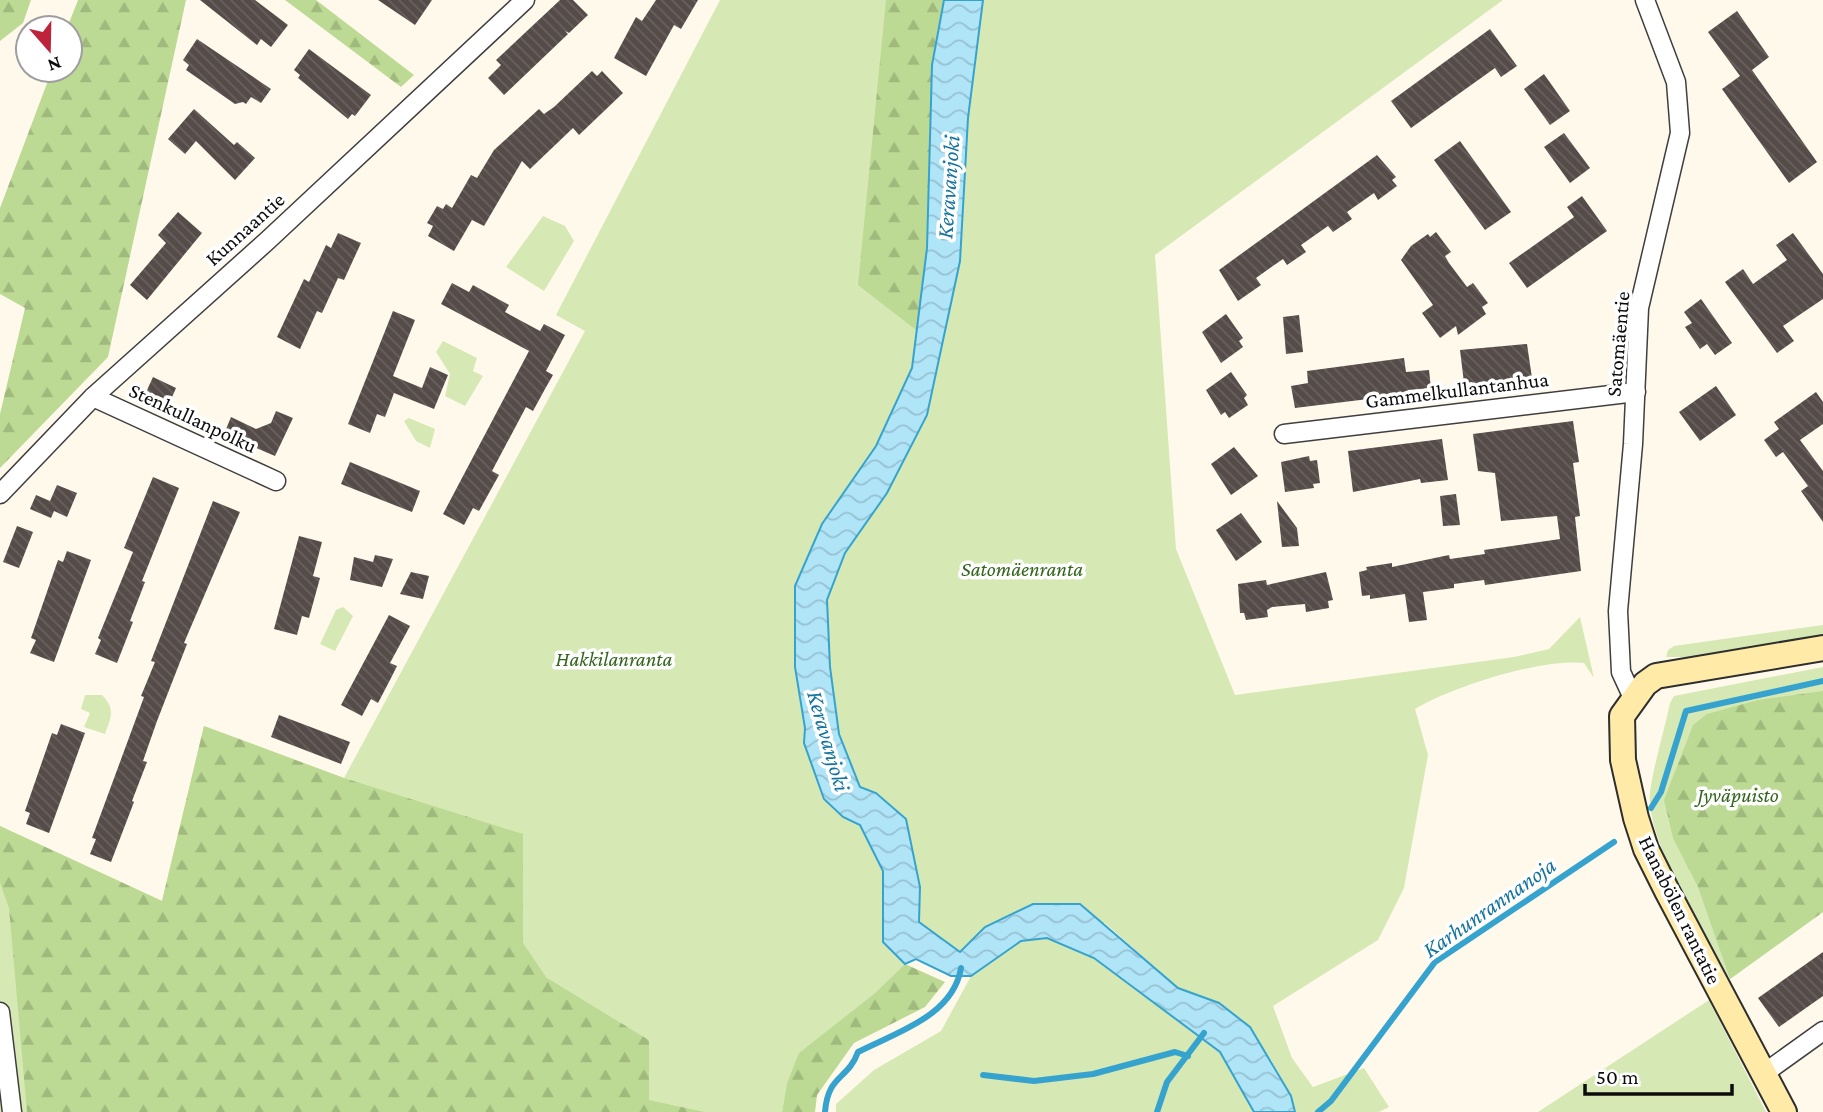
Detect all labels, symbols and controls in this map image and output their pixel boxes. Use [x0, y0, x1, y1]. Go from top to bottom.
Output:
north arrow [14, 14, 84, 84]
text: N [45, 52, 64, 77]
water label: Keravanjoki [931, 134, 966, 240]
street label: Kunnaantie [201, 187, 289, 271]
street label: Satomäentie [1601, 290, 1635, 398]
street label: Gammelkullantanhua [1364, 367, 1550, 413]
street label: Stenkullanpolku [125, 378, 261, 458]
park label: Satomäenranta [961, 557, 1083, 581]
park label: Hakkilanranta [556, 647, 672, 671]
water label: Keravanjoki [801, 688, 856, 795]
park label: Jyväpuisto [1693, 783, 1779, 807]
street label: Hanabölen rantatie [1634, 832, 1726, 988]
water label: Karhunrannanoja [1418, 851, 1561, 963]
scale bar [1585, 1052, 1732, 1096]
text: 50 m [1596, 1065, 1639, 1089]

